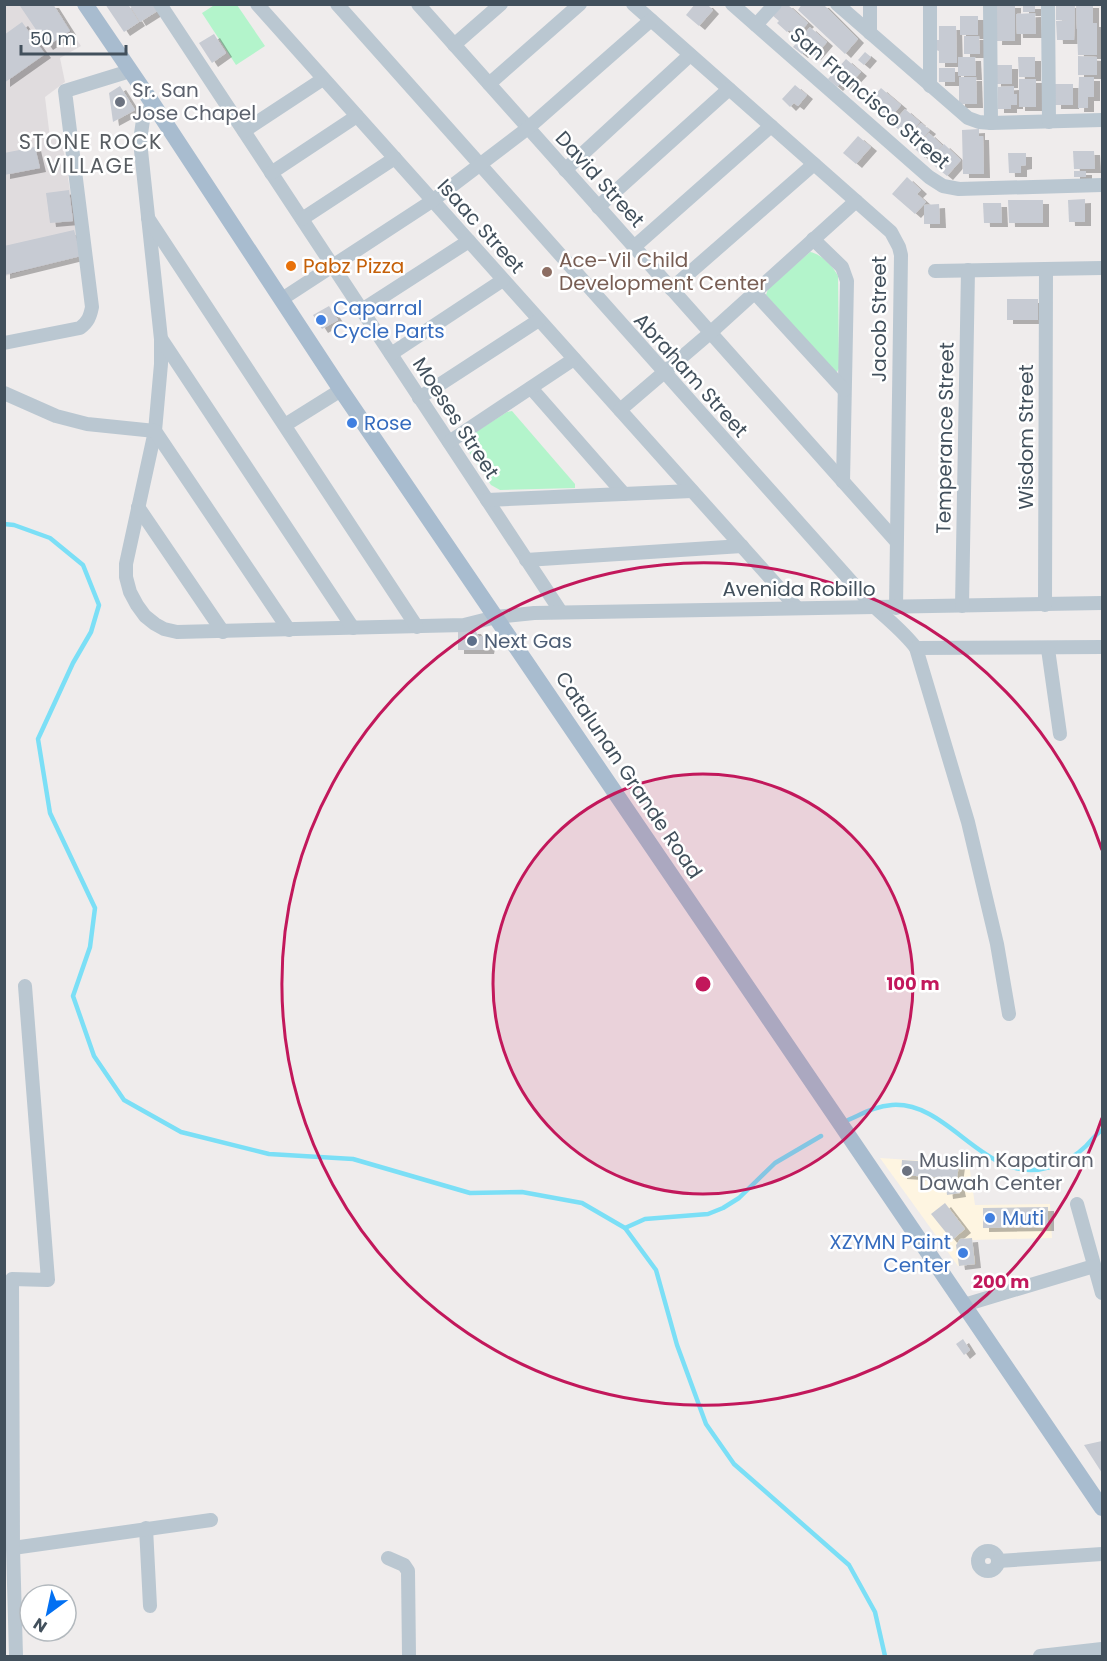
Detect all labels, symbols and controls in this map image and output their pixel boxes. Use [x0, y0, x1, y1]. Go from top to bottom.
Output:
scale bar [21, 18, 126, 56]
street label: San Francisco Street [784, 21, 956, 175]
text: 50 m [30, 26, 76, 51]
place label: Sr. San Jose Chapel [132, 76, 256, 127]
marker: Sr. San Jose Chapel [113, 95, 127, 109]
street label: David Street [549, 125, 651, 233]
district label: STONE ROCK VILLAGE [19, 127, 163, 180]
street label: Isaac Street [431, 173, 531, 279]
place label: Ace-Vil Child Development Center [559, 246, 767, 297]
place label: Pabz Pizza [303, 252, 404, 280]
street label: Jacob Street [865, 256, 893, 382]
marker: Pabz Pizza [284, 259, 298, 273]
marker: Ace-Vil Child Development Center [540, 265, 554, 279]
place label: Caparral Cycle Parts [333, 294, 445, 345]
street label: Abraham Street [627, 307, 755, 443]
marker: Caparral Cycle Parts [314, 313, 328, 327]
street label: Temperance Street [929, 342, 961, 534]
street label: Moeses Street [406, 352, 506, 484]
street label: Wisdom Street [1012, 364, 1040, 510]
place label: Rose [364, 409, 412, 437]
marker: Rose [345, 416, 359, 430]
street label: Avenida Robillo [722, 575, 876, 603]
place label: Next Gas [484, 627, 572, 655]
marker: Next Gas [465, 634, 479, 648]
street label: Catalunan Grande Road [549, 666, 709, 884]
text: 100 m [886, 971, 940, 996]
centre of rings [693, 974, 713, 994]
place label: Muslim Kapatiran Dawah Center [919, 1146, 1094, 1197]
marker: Muslim Kapatiran Dawah Center [900, 1164, 914, 1178]
place label: Muti [1002, 1204, 1044, 1232]
marker: Muti [983, 1211, 997, 1225]
place label: XZYMN Paint Center [829, 1228, 951, 1279]
marker: XZYMN Paint Center [956, 1246, 970, 1260]
text: 200 m [973, 1269, 1029, 1294]
north arrow [18, 1583, 78, 1643]
text: N [29, 1612, 51, 1638]

